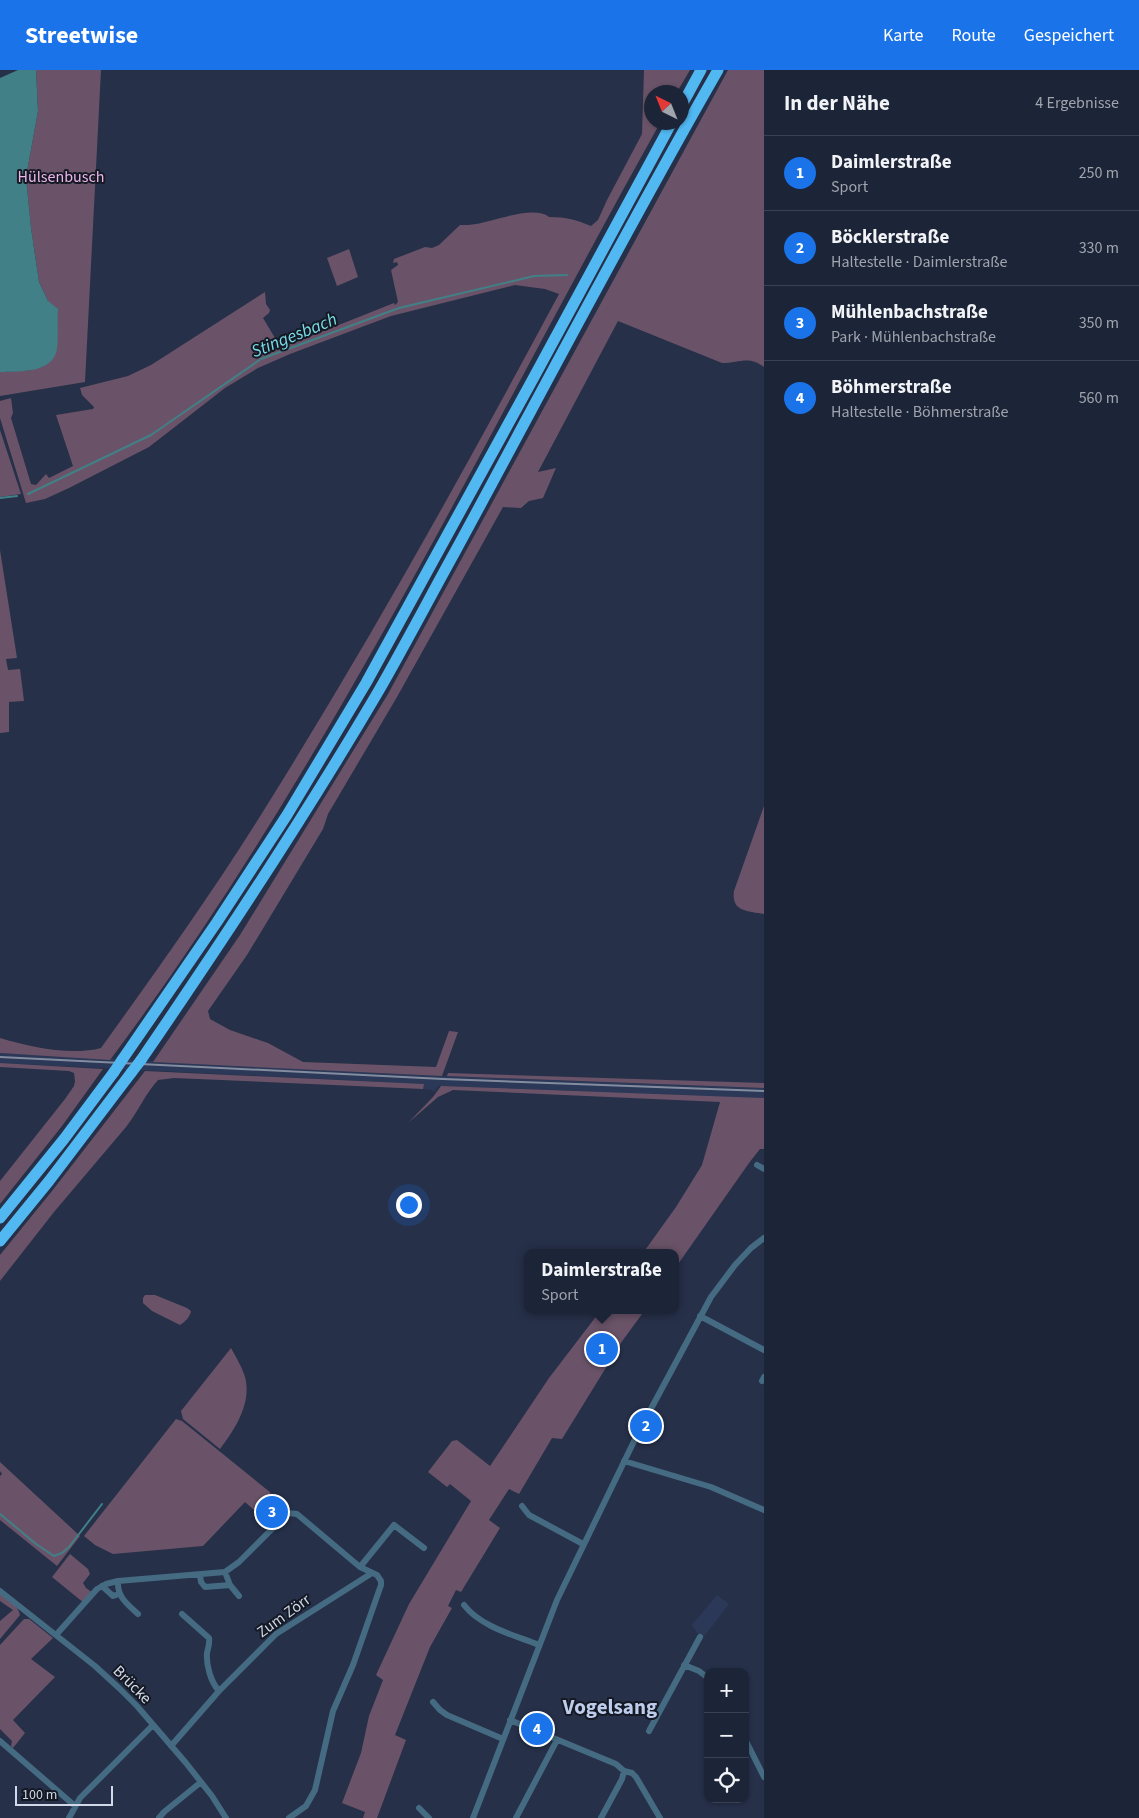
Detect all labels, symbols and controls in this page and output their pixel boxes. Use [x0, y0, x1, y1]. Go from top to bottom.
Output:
text: Streetwise [25, 18, 138, 53]
text: Karte [883, 23, 923, 48]
text: Route [951, 23, 996, 48]
text: Gespeichert [1024, 23, 1114, 48]
north arrow [644, 85, 689, 130]
text: In der Nähe [784, 88, 890, 118]
text: 4 Ergebnisse [1035, 92, 1119, 114]
text: Daimlerstraße [831, 149, 952, 176]
text: 1 [796, 162, 804, 184]
text: 250 m [1079, 162, 1119, 184]
park label: Hülsenbusch [18, 166, 104, 188]
text: Sport [831, 176, 868, 198]
text: Böcklerstraße [831, 224, 949, 251]
text: 2 [796, 237, 804, 259]
text: 330 m [1079, 237, 1119, 259]
text: Haltestelle · Daimlerstraße [831, 251, 1008, 273]
text: Mühlenbachstraße [831, 299, 988, 326]
water label: Stingesbach [247, 307, 341, 364]
text: 3 [796, 312, 804, 334]
text: 350 m [1079, 312, 1119, 334]
text: Park · Mühlenbachstraße [831, 326, 996, 348]
text: Böhmerstraße [831, 374, 952, 401]
text: 4 [796, 387, 804, 409]
text: 560 m [1079, 387, 1119, 409]
text: Haltestelle · Böhmerstraße [831, 401, 1008, 423]
your location [396, 1192, 422, 1218]
popup [524, 1249, 679, 1314]
text: Daimlerstraße [541, 1257, 662, 1284]
text: Sport [541, 1284, 578, 1306]
pin: 1 [586, 1330, 618, 1368]
pin: 2 [630, 1407, 662, 1445]
pin: 3 [256, 1493, 288, 1531]
street label: Zum Zörr [252, 1589, 315, 1643]
street label: Brücke [108, 1660, 157, 1709]
map controls [704, 1668, 749, 1803]
button: + [704, 1668, 749, 1713]
district label: Vogelsang [562, 1692, 657, 1722]
pin: 4 [521, 1710, 553, 1748]
button: − [704, 1713, 749, 1758]
button: locate [704, 1758, 749, 1803]
scale bar [15, 1783, 112, 1806]
text: 100 m [22, 1785, 57, 1805]

